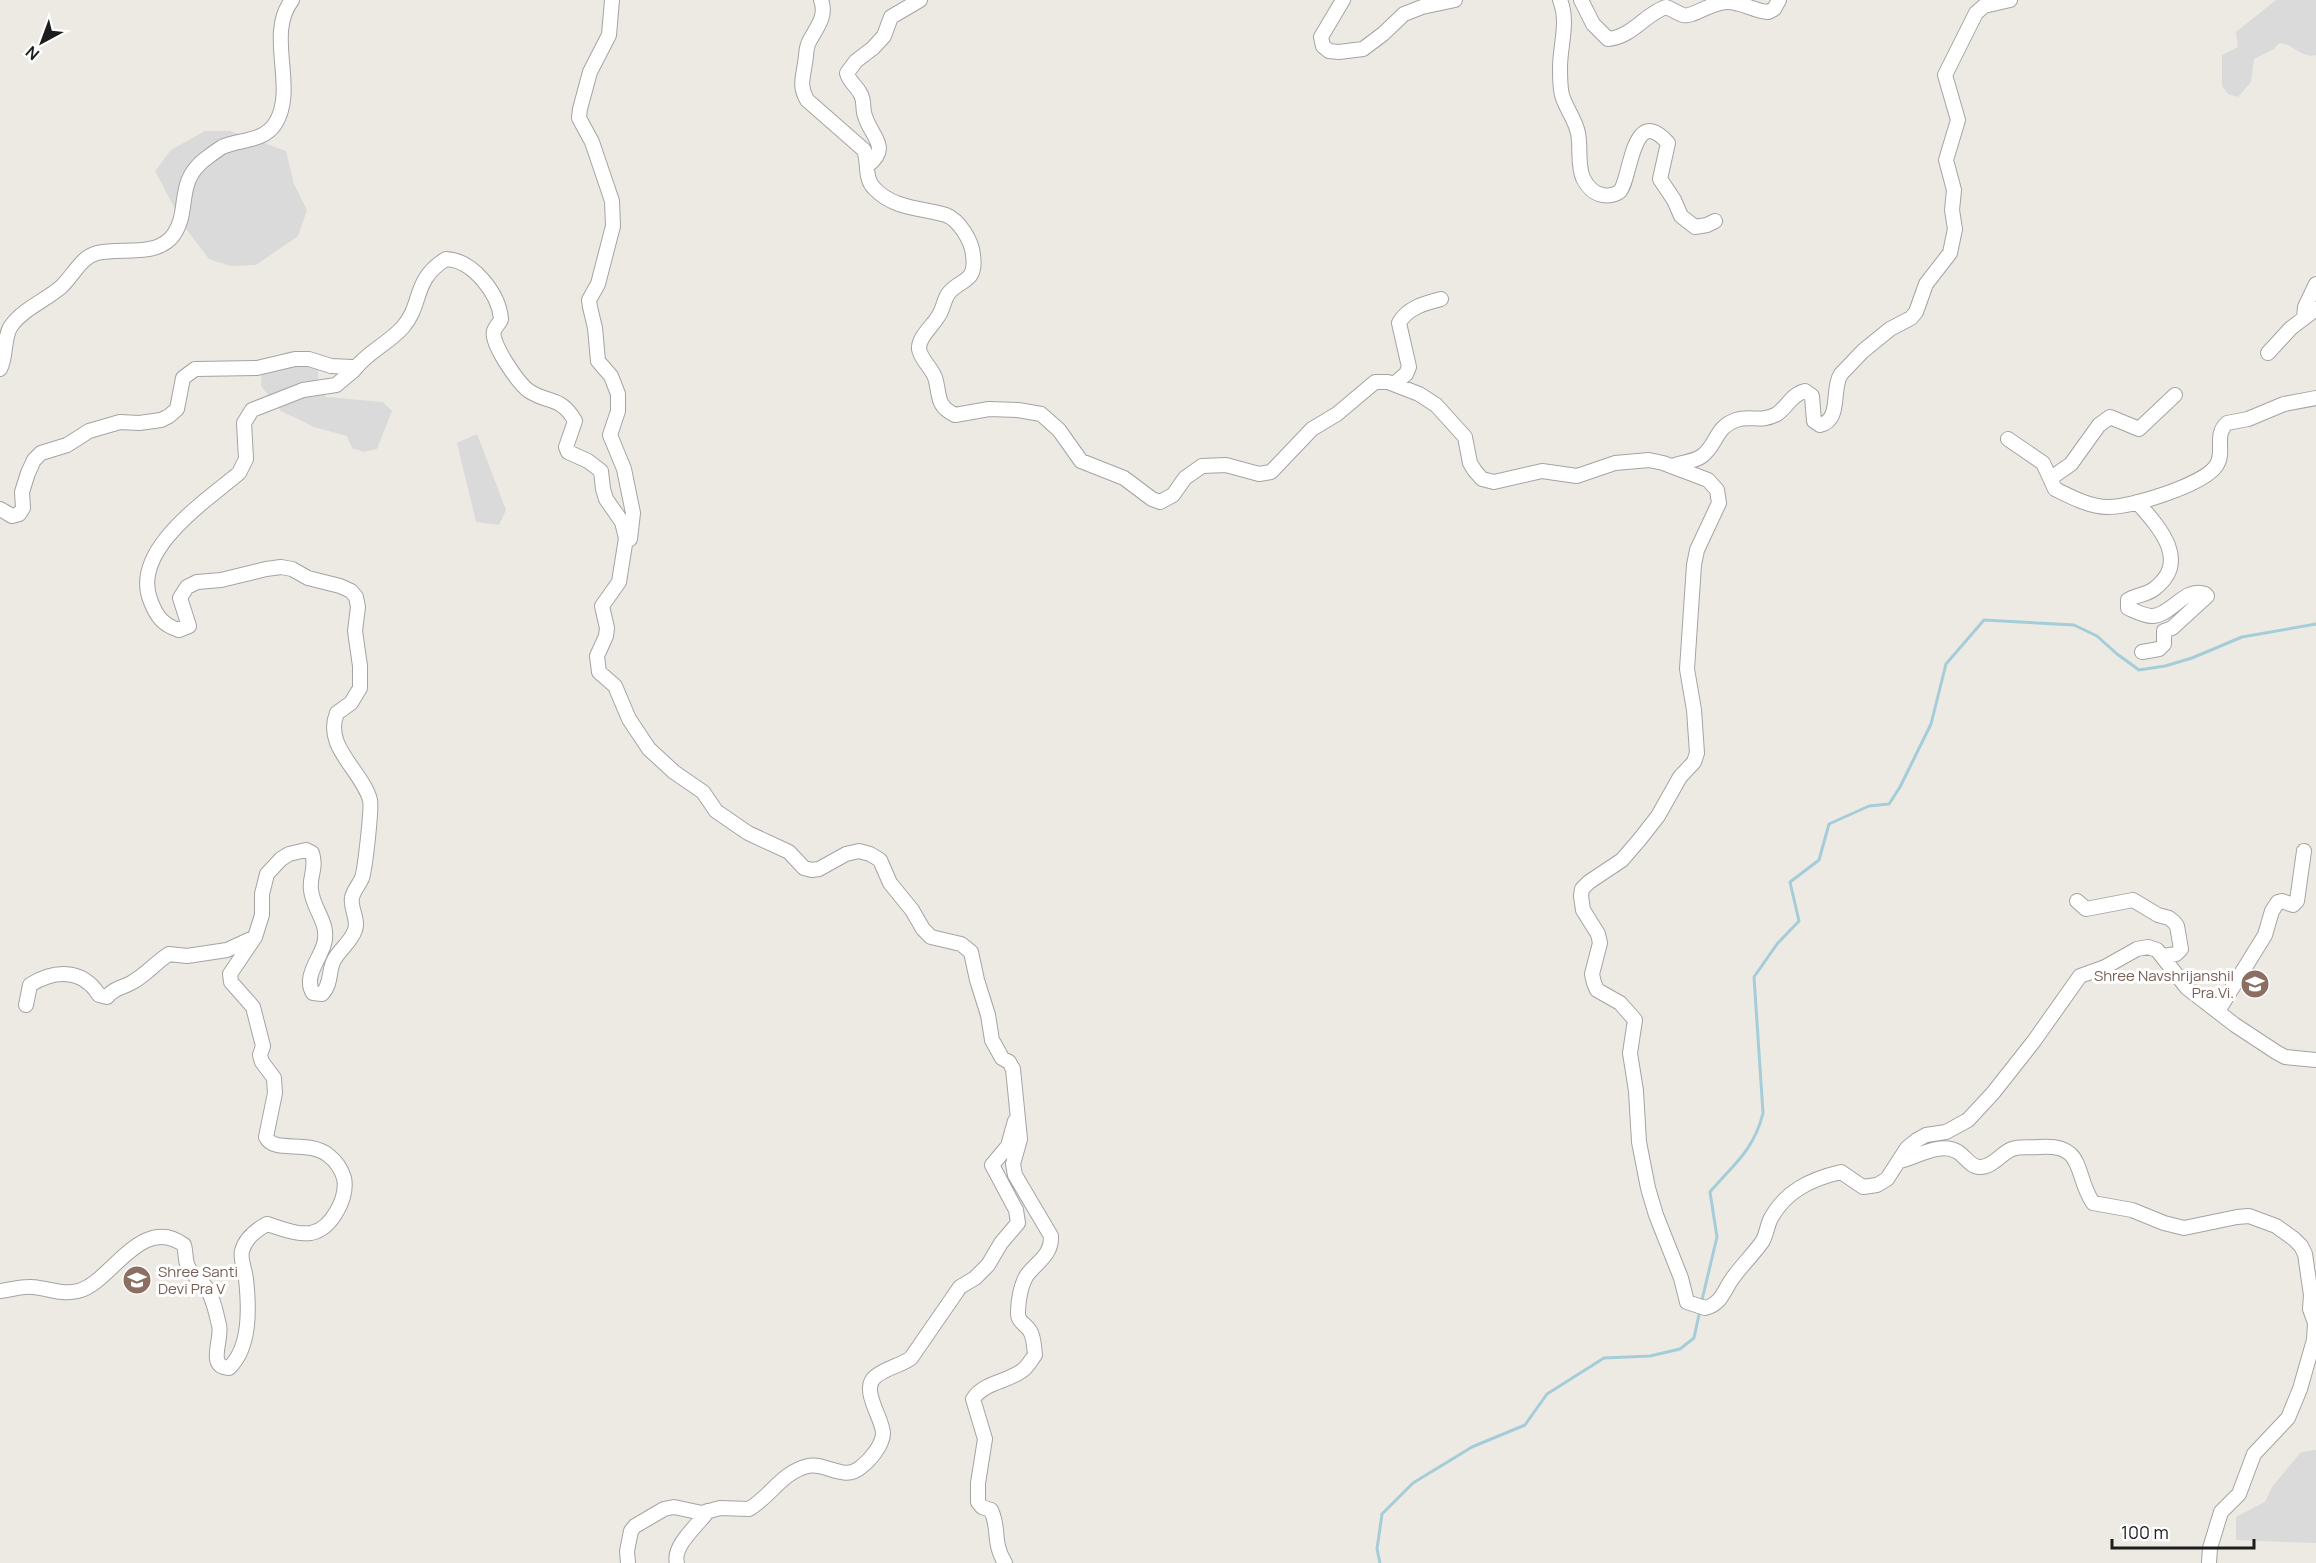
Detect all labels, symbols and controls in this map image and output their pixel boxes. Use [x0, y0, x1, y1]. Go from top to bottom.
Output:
north arrow [12, 12, 72, 72]
text: N [21, 41, 44, 65]
place label: Shree Navshrijanshil Pra.Vi. [2094, 965, 2234, 1003]
school or university icon: Shree Navshrijanshil Pra.Vi. [2239, 968, 2271, 1000]
place label: Shree Santi Devi Pra V [158, 1261, 238, 1299]
school or university icon: Shree Santi Devi Pra V [121, 1264, 153, 1296]
scale bar [2112, 1512, 2254, 1550]
text: 100 m [2121, 1520, 2169, 1544]

